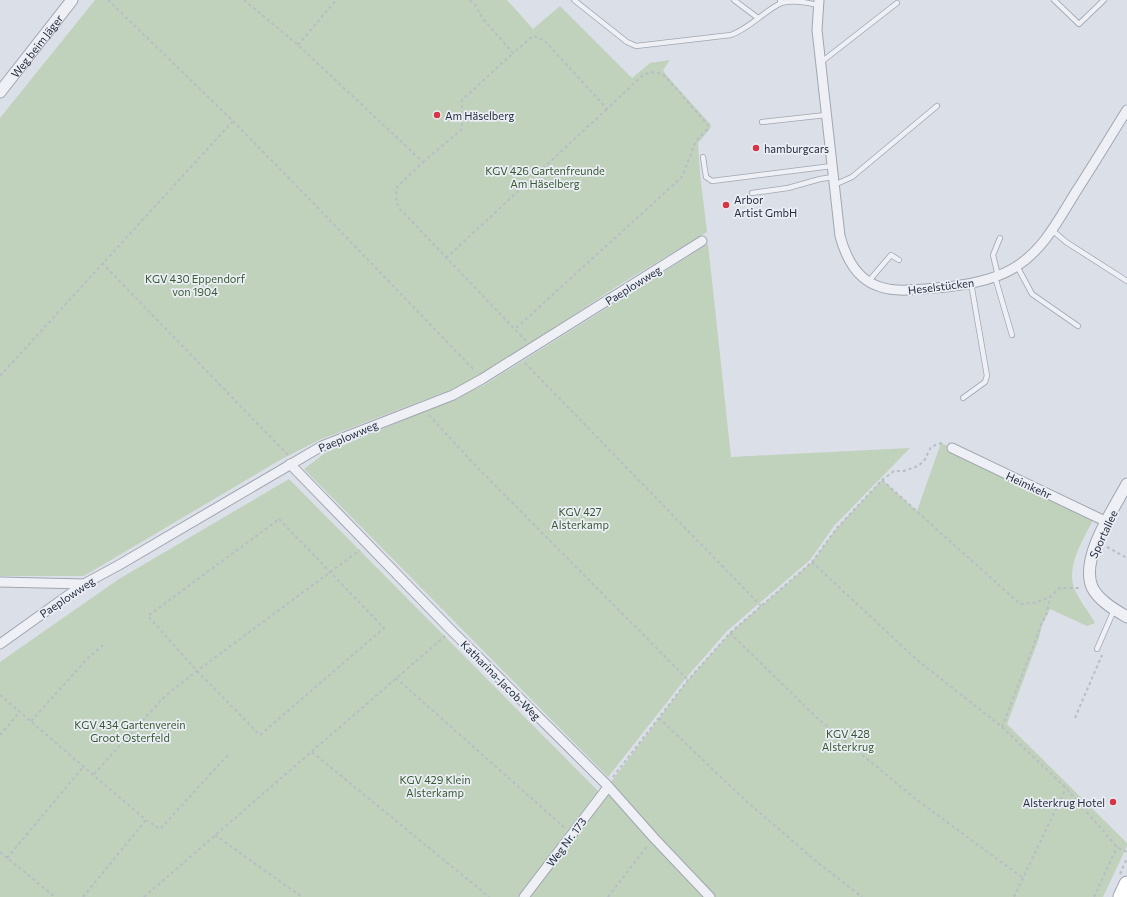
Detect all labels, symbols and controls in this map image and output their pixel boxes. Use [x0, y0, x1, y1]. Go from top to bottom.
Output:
street label: Weg beim Jäger [8, 11, 65, 80]
place label: Am Häselberg [445, 109, 515, 122]
marker: Am Häselberg [432, 110, 442, 120]
place label: hamburgcars [764, 142, 829, 155]
marker: hamburgcars [751, 143, 761, 153]
park label: KGV 426 Gartenfreunde Am Häselberg [485, 164, 605, 190]
place label: Arbor Artist GmbH [734, 193, 797, 219]
marker: Arbor Artist GmbH [721, 200, 731, 210]
street label: Paeplowweg [603, 263, 663, 307]
park label: KGV 430 Eppendorf von 1904 [145, 272, 246, 298]
street label: Heselstücken [907, 275, 975, 297]
street label: Paeplowweg [316, 418, 380, 454]
street label: Heimkehr [1004, 469, 1054, 501]
park label: KGV 427 Alsterkamp [551, 505, 609, 531]
street label: Sportallee [1086, 508, 1120, 560]
street label: Paeplowweg [37, 574, 97, 620]
street label: Katharina-Jacob-Weg [458, 637, 544, 723]
park label: KGV 434 Gartenverein Groot Osterfeld [74, 718, 186, 744]
park label: KGV 428 Alsterkrug [822, 727, 874, 753]
park label: KGV 429 Klein Alsterkamp [399, 773, 471, 799]
place label: Alsterkrug Hotel [1023, 796, 1105, 809]
marker: Alsterkrug Hotel [1108, 797, 1118, 807]
street label: Weg Nr. 173 [543, 815, 589, 869]

